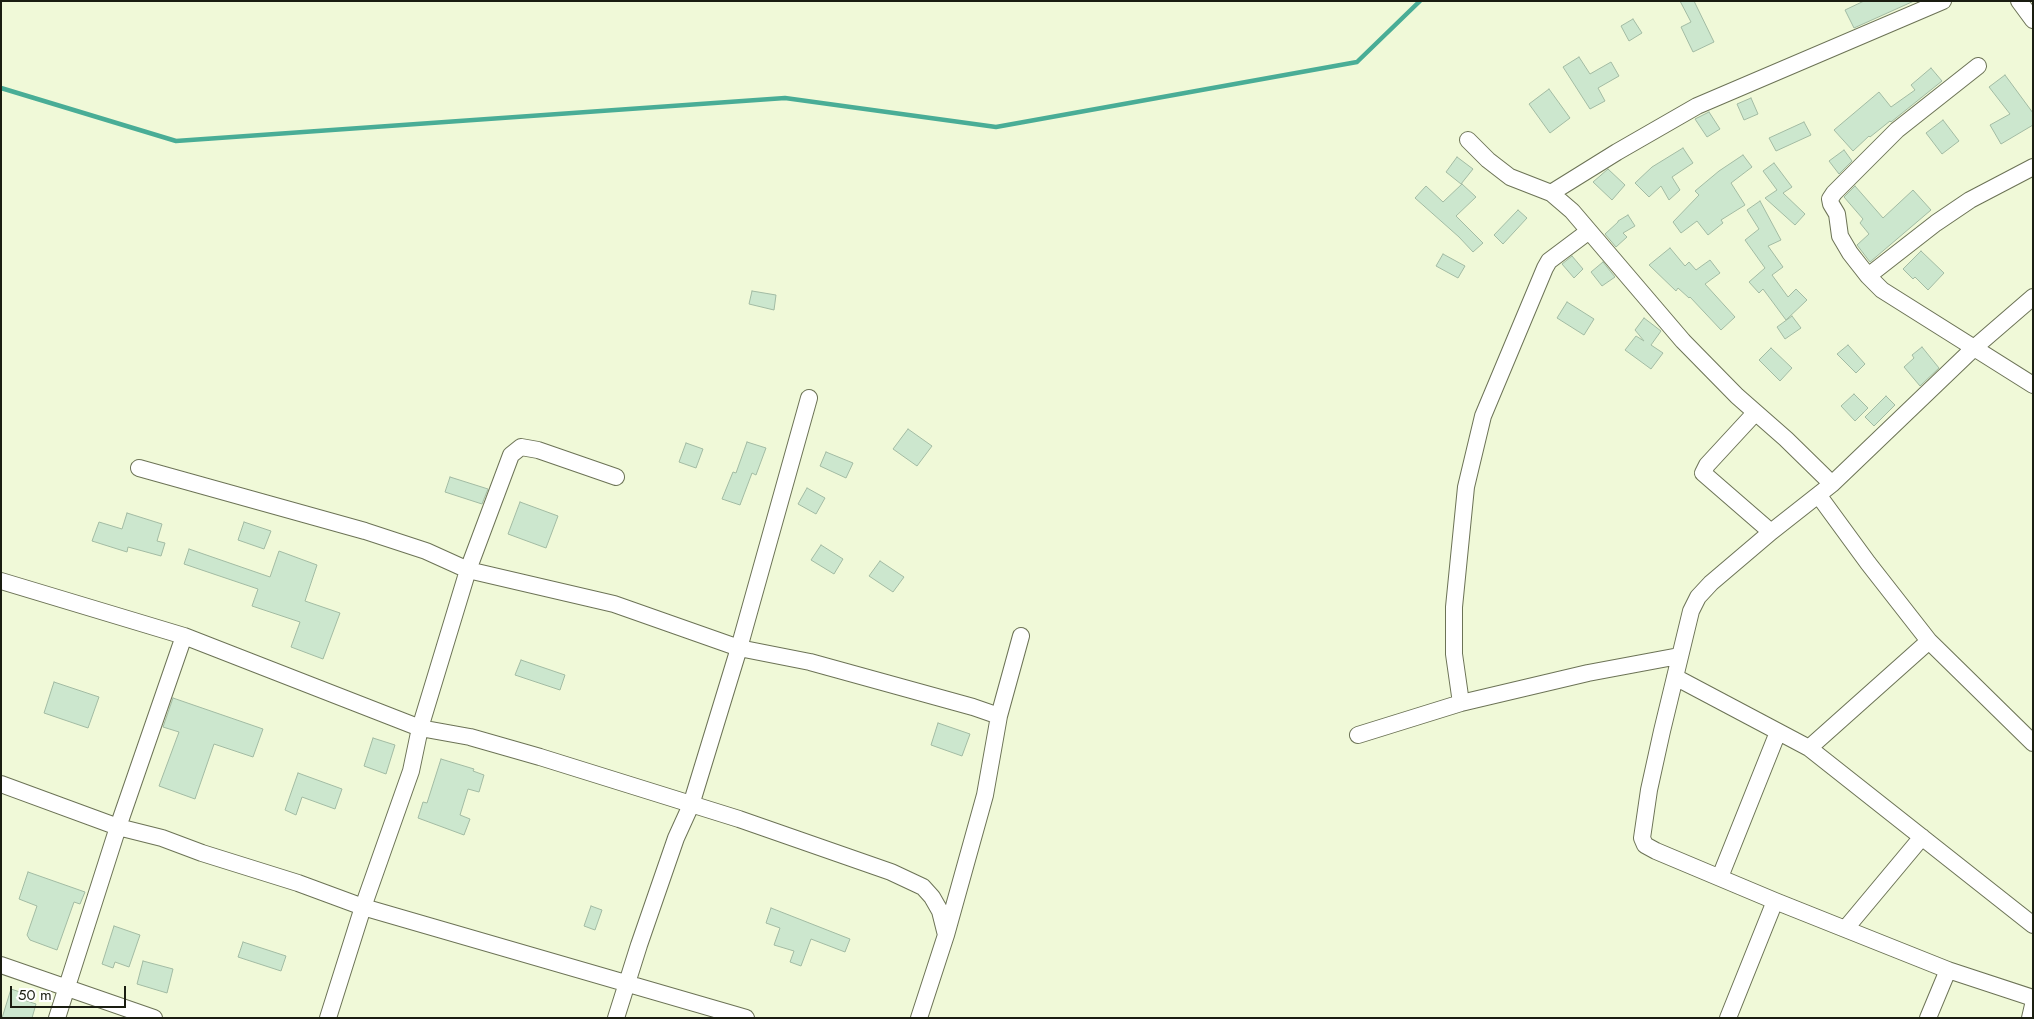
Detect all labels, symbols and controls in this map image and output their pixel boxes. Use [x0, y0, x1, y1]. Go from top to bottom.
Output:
scale bar [12, 976, 129, 1008]
text: 50 m [18, 984, 52, 1006]

